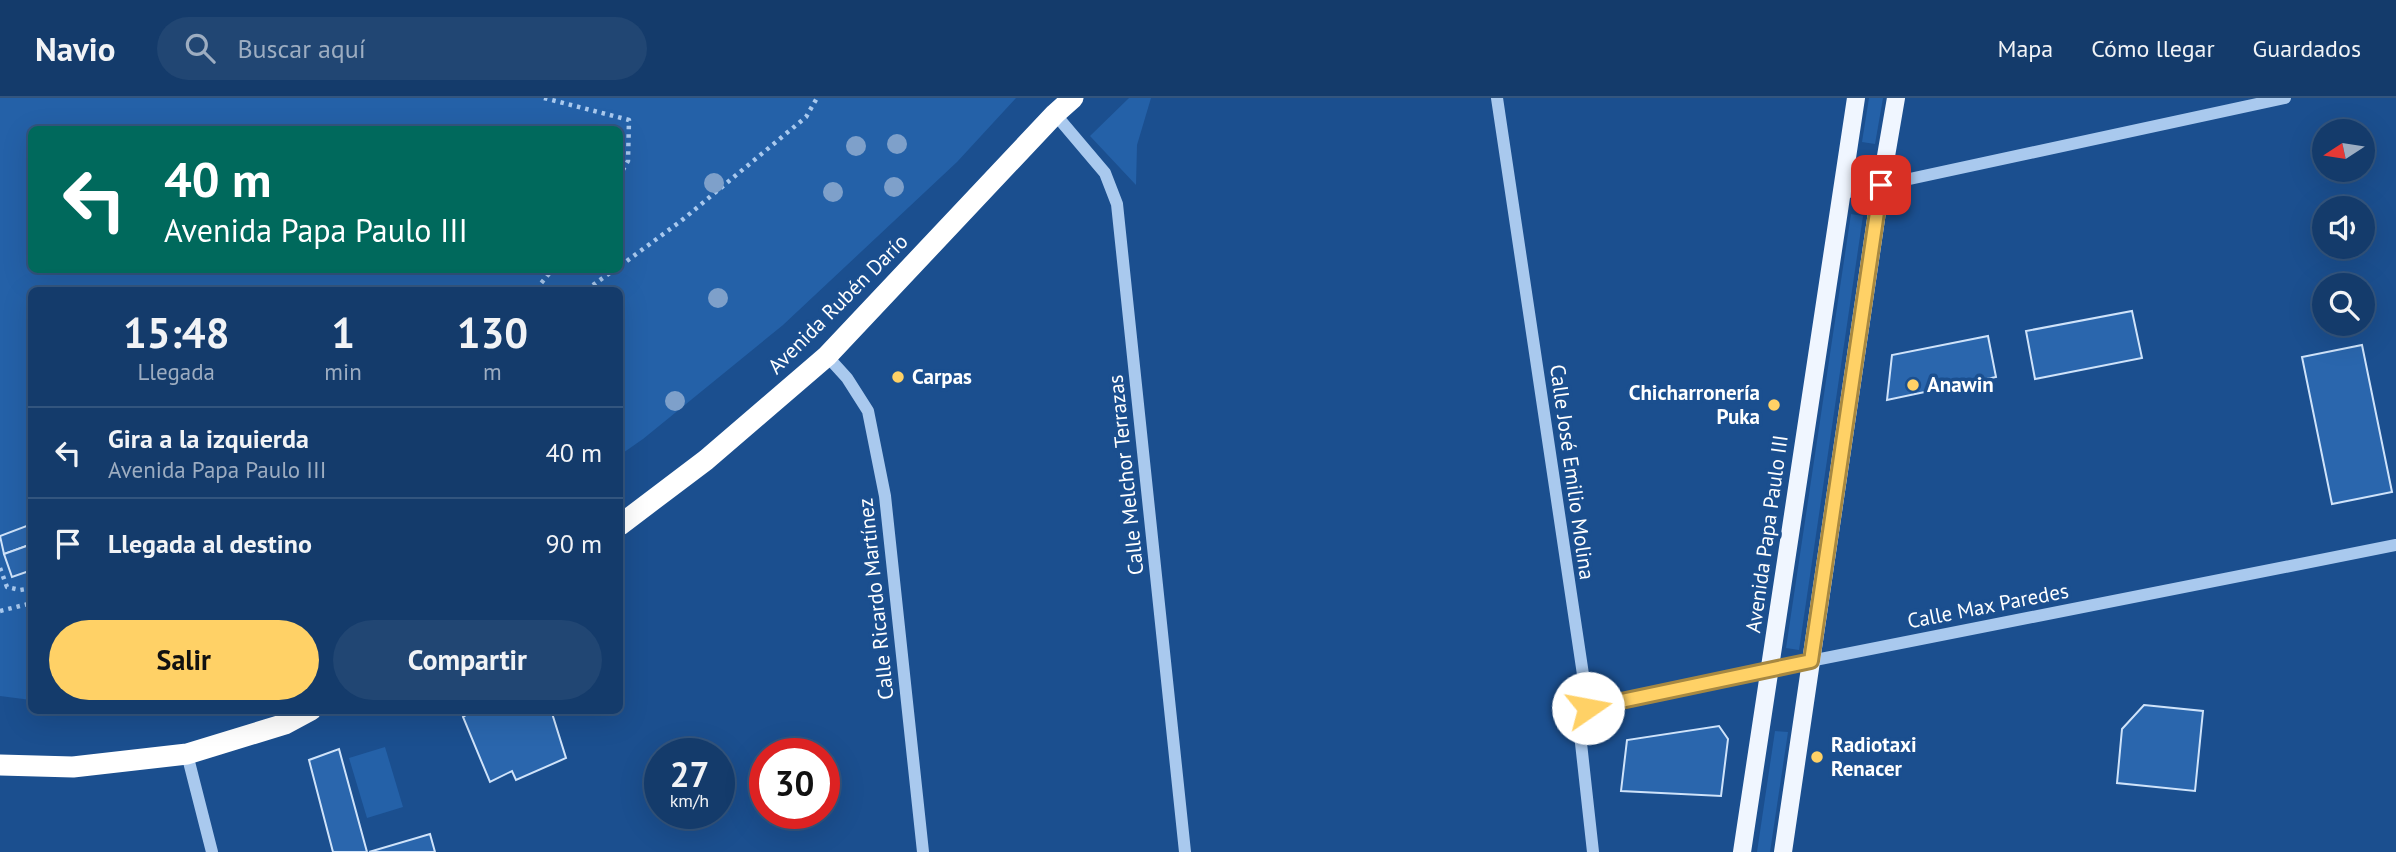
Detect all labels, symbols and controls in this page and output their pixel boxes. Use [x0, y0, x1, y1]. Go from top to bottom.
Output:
search box [157, 17, 647, 80]
text: Navio [35, 27, 115, 70]
icon: search [181, 29, 219, 67]
text: Buscar aquí [237, 32, 366, 65]
text: Mapa [1997, 33, 2053, 64]
text: Cómo llegar [2091, 33, 2215, 64]
text: Guardados [2253, 33, 2361, 64]
north arrow [2312, 119, 2375, 182]
map controls [2312, 119, 2375, 336]
text: 40 m [164, 147, 271, 211]
icon: left [49, 154, 140, 245]
pin [1851, 155, 1911, 215]
icon: arrive [1862, 166, 1900, 204]
button: sound [2312, 196, 2375, 259]
text: Avenida Papa Paulo III [164, 209, 468, 251]
street label: Avenida Rubén Darío [762, 228, 913, 379]
button: search [2312, 273, 2375, 336]
text: 15:48 [123, 305, 229, 360]
text: 1 [331, 305, 355, 360]
text: 130 [457, 305, 528, 360]
text: Llegada [137, 357, 215, 386]
text: min [324, 357, 362, 386]
text: m [483, 357, 502, 386]
place label: Carpas [912, 363, 972, 390]
street label: Calle José Emilio Molina [1544, 363, 1601, 581]
marker: Carpas [890, 369, 906, 385]
place label: Anawin [1927, 371, 1994, 398]
street label: Calle Melchor Terrazas [1102, 374, 1149, 577]
marker: Anawin [1905, 377, 1921, 393]
place label: Chicharronería Puka [1629, 379, 1760, 430]
marker: Chicharronería Puka [1766, 397, 1782, 413]
text: Gira a la izquierda [108, 422, 309, 455]
street label: Avenida Papa Paulo III [1739, 433, 1794, 635]
icon: left [49, 434, 87, 472]
text: 40 m [546, 436, 602, 469]
text: Avenida Papa Paulo III [108, 455, 326, 484]
street label: Calle Ricardo Martínez [851, 497, 900, 701]
icon: arrive [49, 525, 87, 563]
text: Llegada al destino [108, 527, 312, 560]
text: 90 m [546, 527, 602, 560]
street label: Calle Max Paredes [1905, 577, 2071, 634]
button: Salir [49, 620, 319, 700]
button: Compartir [333, 620, 602, 700]
position arrow [1551, 671, 1625, 745]
place label: Radiotaxi Renacer [1831, 731, 1917, 782]
speed limit sign: 30 [749, 738, 840, 829]
marker: Radiotaxi Renacer [1809, 749, 1825, 765]
text: 27 [670, 751, 709, 797]
text: km/h [670, 789, 709, 812]

